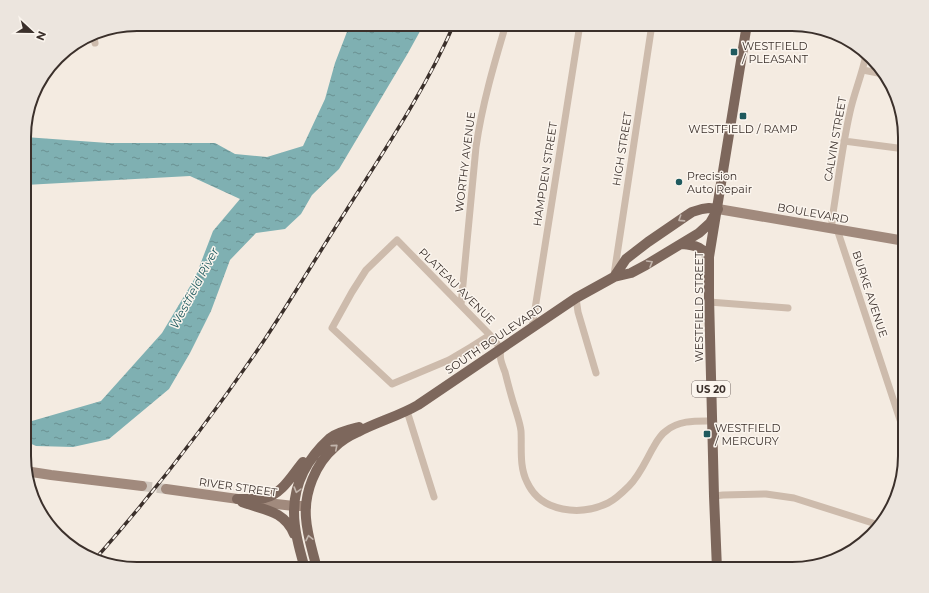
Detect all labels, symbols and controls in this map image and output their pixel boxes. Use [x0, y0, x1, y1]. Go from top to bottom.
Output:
north arrow [12, 12, 52, 52]
text: N [33, 29, 49, 42]
place label: WESTFIELD / PLEASANT [741, 39, 809, 66]
marker: WESTFIELD / PLEASANT [729, 47, 739, 57]
street label: CALVIN STREET [821, 95, 849, 183]
street label: HIGH STREET [609, 110, 635, 187]
street label: WORTHY AVENUE [452, 111, 478, 213]
marker: WESTFIELD / RAMP [738, 111, 748, 121]
street label: HAMPDEN STREET [530, 120, 560, 227]
place label: WESTFIELD / RAMP [688, 122, 798, 136]
place label: Precision Auto Repair [687, 169, 752, 196]
marker: Precision Auto Repair [674, 177, 684, 187]
street label: BOULEVARD [776, 200, 850, 226]
one-way arrow [679, 214, 686, 221]
water label: Westfield River [166, 245, 222, 331]
street label: PLATEAU AVENUE [416, 245, 498, 327]
street label: BURKE AVENUE [849, 249, 891, 339]
street label: WESTFIELD STREET [692, 251, 706, 362]
one-way arrow [646, 260, 653, 267]
street label: SOUTH BOULEVARD [442, 301, 546, 377]
road number: US 20 [692, 381, 730, 397]
place label: WESTFIELD / MERCURY [714, 421, 781, 448]
marker: WESTFIELD / MERCURY [702, 429, 712, 439]
one-way arrow [330, 445, 338, 452]
street label: RIVER STREET [198, 475, 279, 500]
one-way arrow [293, 486, 302, 493]
one-way arrow [306, 534, 314, 541]

